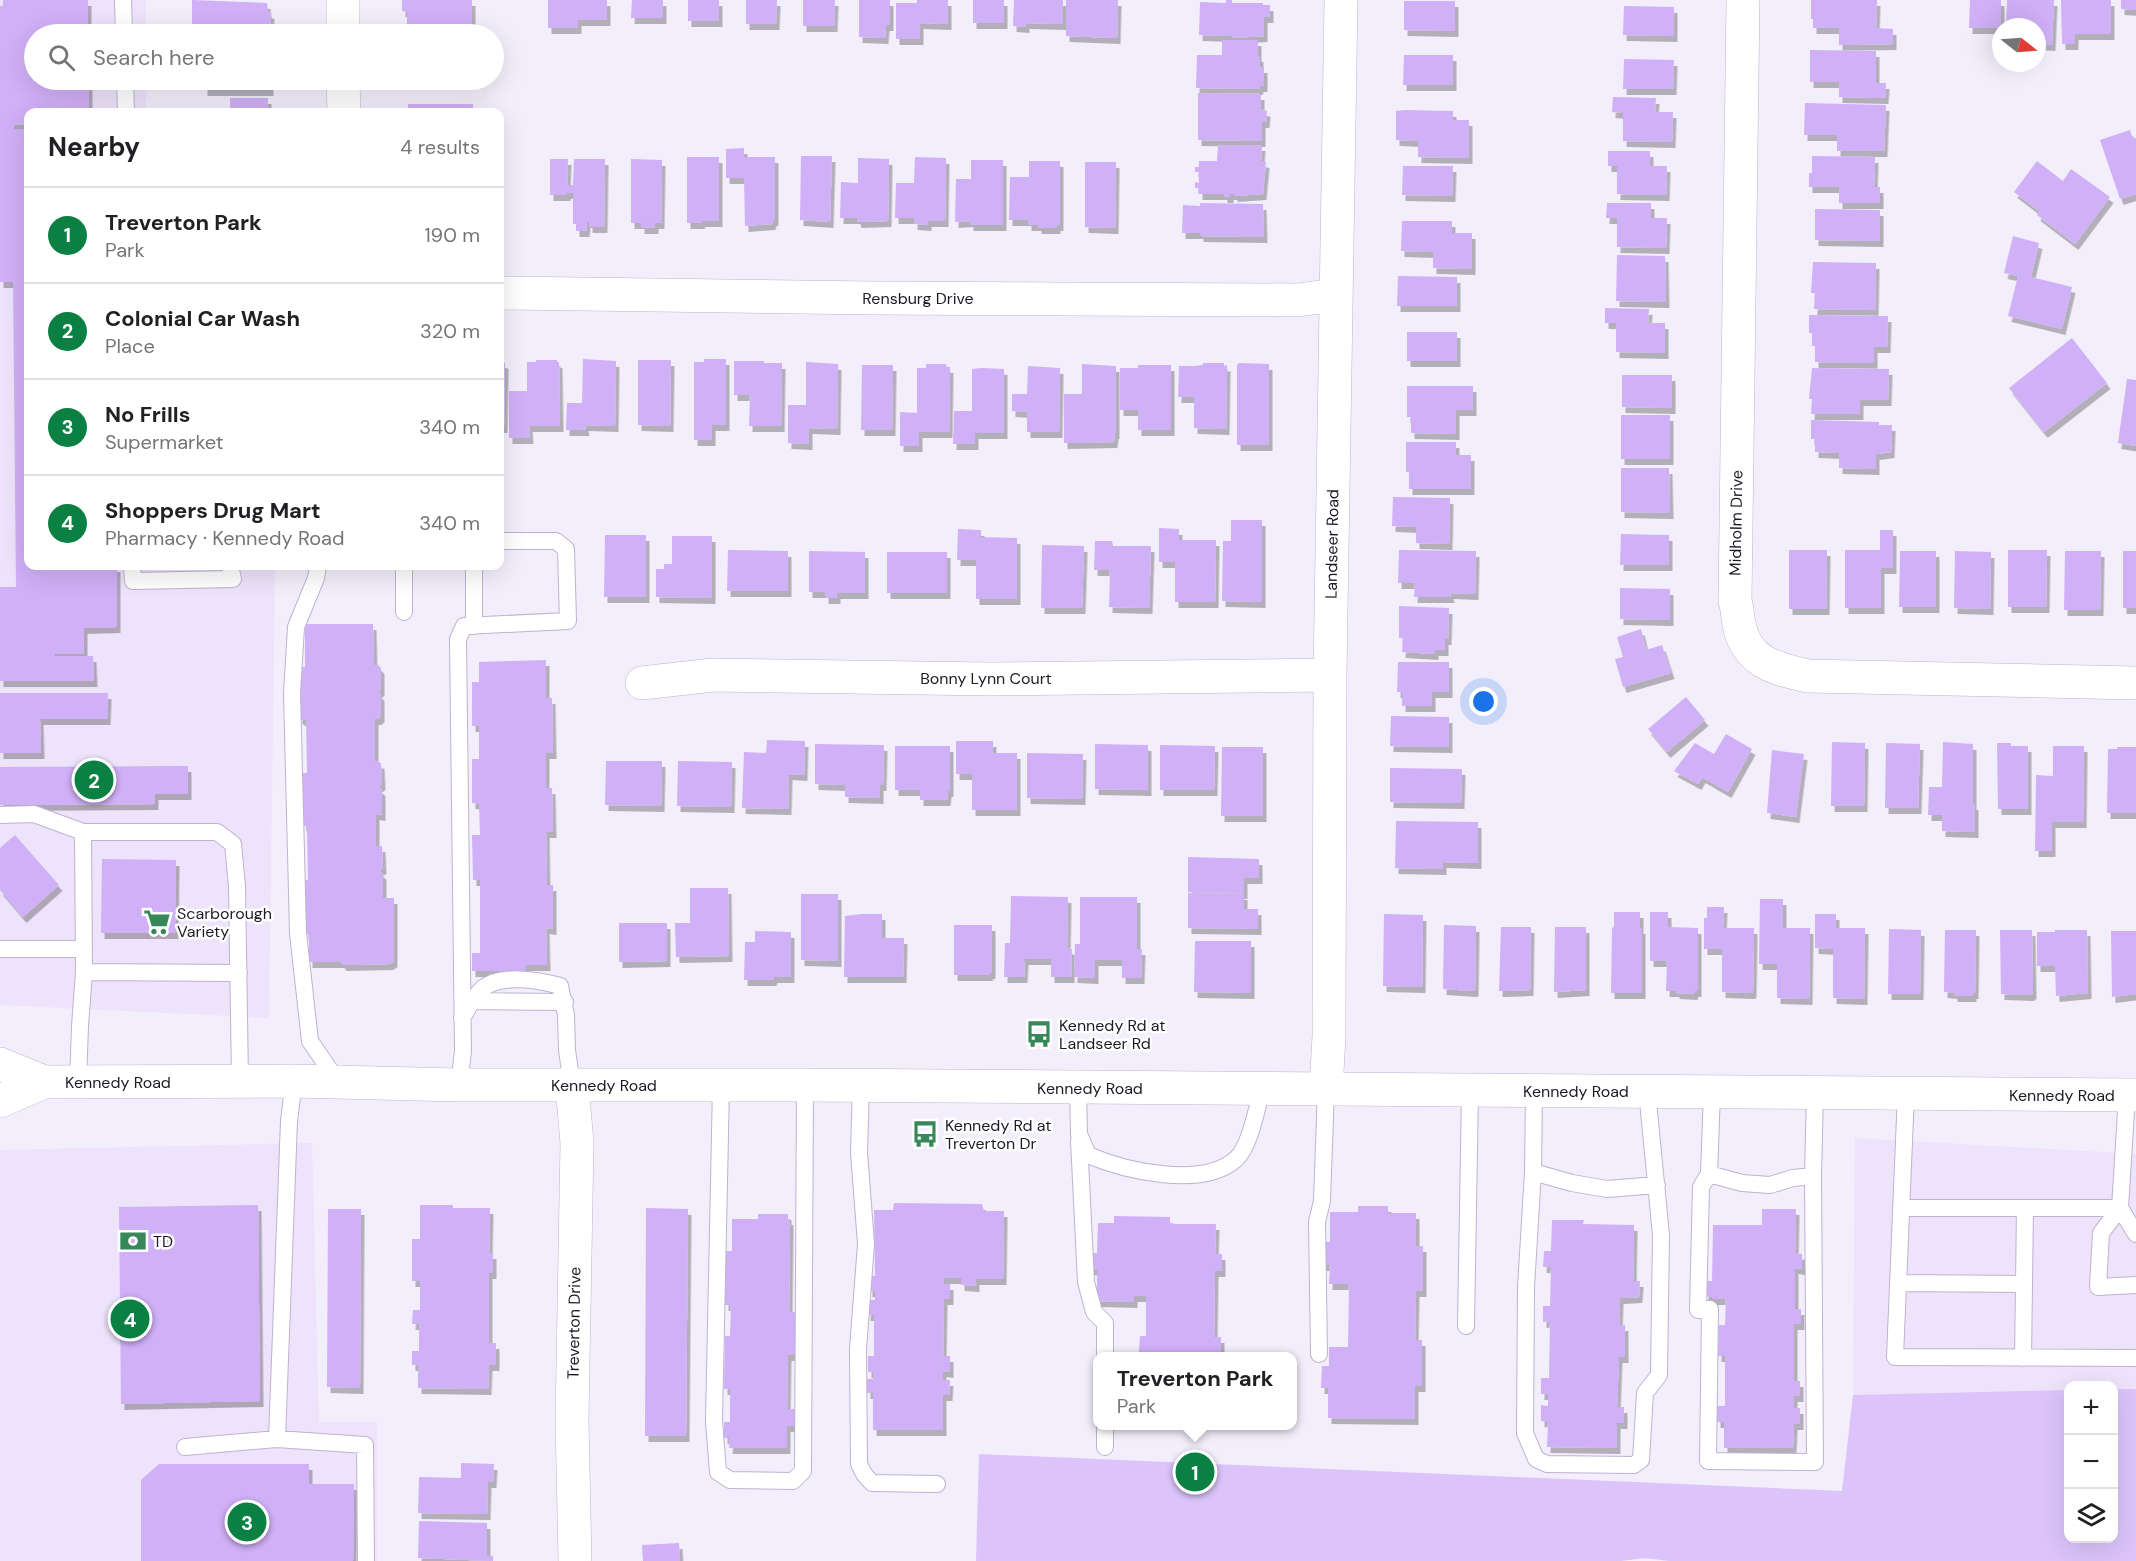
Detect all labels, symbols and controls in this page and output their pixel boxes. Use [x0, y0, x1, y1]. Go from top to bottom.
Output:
north arrow [1992, 18, 2046, 72]
search box [24, 24, 504, 90]
icon: search [45, 41, 78, 74]
text: Search here [93, 43, 214, 72]
text: Nearby [48, 130, 140, 164]
text: 4 results [400, 134, 480, 160]
text: Treverton Park [105, 208, 262, 237]
text: 1 [64, 222, 71, 248]
text: 190 m [424, 222, 480, 248]
text: Park [105, 237, 145, 263]
street label: Rensburg Drive [862, 288, 974, 309]
text: Colonial Car Wash [105, 304, 300, 333]
text: 2 [62, 318, 73, 344]
text: 320 m [420, 318, 480, 344]
text: Place [105, 333, 155, 359]
text: No Frills [105, 400, 190, 429]
text: 3 [61, 414, 74, 440]
text: 340 m [419, 414, 480, 440]
text: Supermarket [105, 429, 224, 455]
street label: Midholm Drive [1725, 470, 1747, 576]
street label: Landseer Road [1321, 489, 1343, 599]
text: Shoppers Drug Mart [105, 496, 321, 525]
text: 4 [61, 510, 74, 536]
text: 340 m [419, 510, 480, 536]
text: Pharmacy · Kennedy Road [105, 525, 344, 551]
street label: Bonny Lynn Court [920, 668, 1052, 689]
your location [1469, 687, 1498, 716]
pin: 2 [74, 758, 113, 802]
place label: Scarborough Variety [177, 903, 272, 942]
supermarket icon: Scarborough Variety [142, 907, 172, 937]
place label: Kennedy Rd at Landseer Rd [1059, 1015, 1166, 1054]
bus stop icon: Kennedy Rd at Landseer Rd [1024, 1019, 1054, 1049]
street label: Kennedy Road [65, 1072, 171, 1093]
street label: Kennedy Road [551, 1075, 657, 1096]
street label: Kennedy Road [1037, 1078, 1143, 1099]
street label: Kennedy Road [1523, 1081, 1629, 1102]
street label: Kennedy Road [2009, 1085, 2115, 1106]
place label: Kennedy Rd at Treverton Dr [945, 1115, 1052, 1154]
bus stop icon: Kennedy Rd at Treverton Dr [910, 1119, 940, 1149]
bank icon: TD [118, 1226, 148, 1256]
place label: TD [153, 1231, 173, 1252]
street label: Treverton Drive [563, 1267, 585, 1379]
pin: 4 [110, 1296, 150, 1342]
popup [1093, 1352, 1297, 1430]
text: Treverton Park [1117, 1364, 1273, 1393]
map controls [2064, 1381, 2118, 1543]
button: + [2064, 1381, 2118, 1435]
text: Park [1117, 1393, 1156, 1419]
button: − [2064, 1435, 2118, 1489]
pin: 1 [1176, 1450, 1214, 1494]
button: layers [2064, 1489, 2118, 1543]
pin: 3 [228, 1500, 266, 1544]

